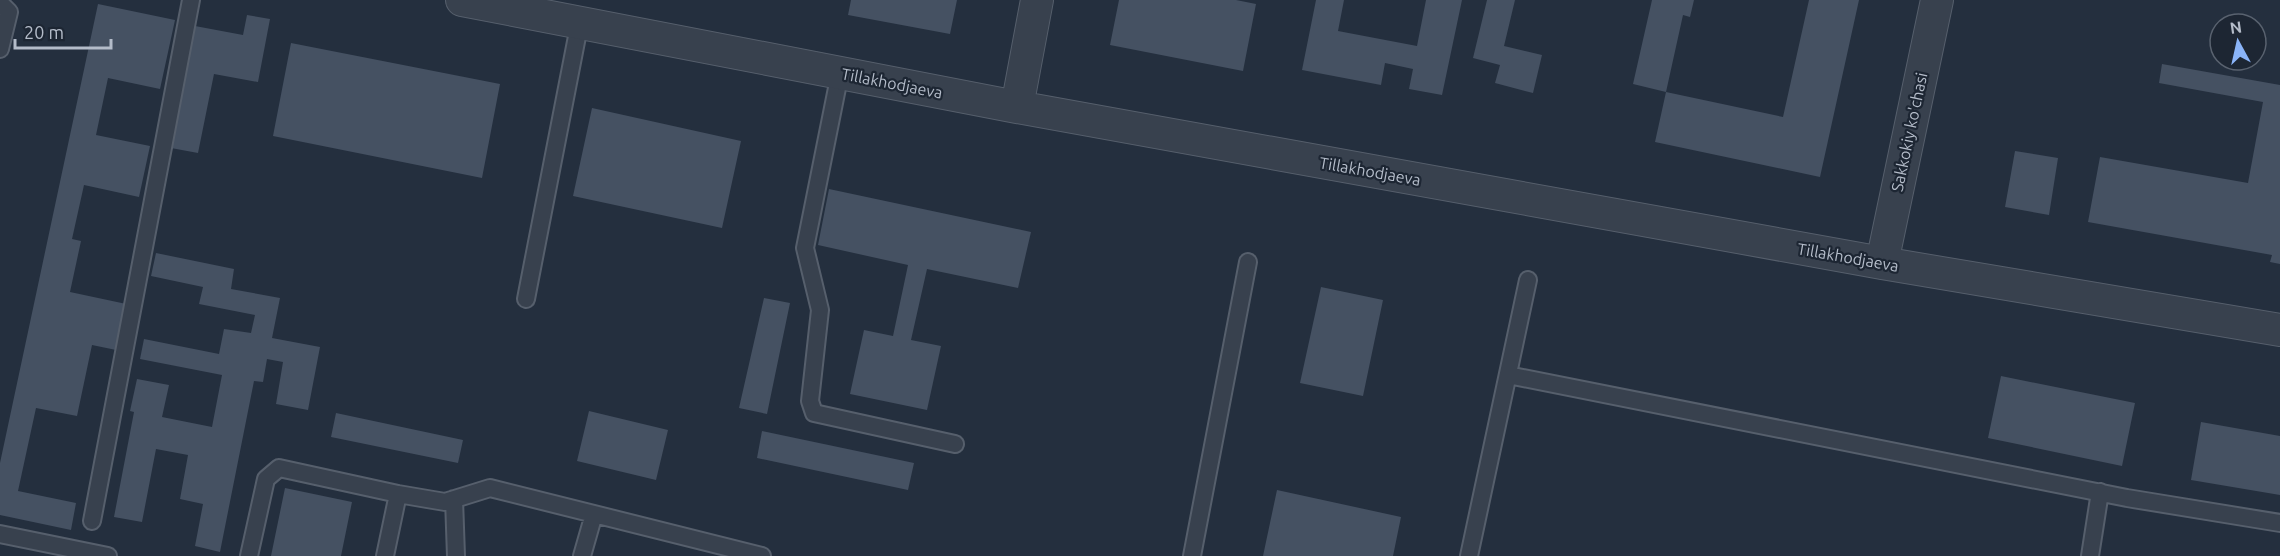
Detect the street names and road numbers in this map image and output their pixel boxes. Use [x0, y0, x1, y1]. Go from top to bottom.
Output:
street label: Tillakhodjaeva [840, 64, 944, 102]
street label: Sakkokiy ko'chasi [1888, 71, 1930, 193]
street label: Tillakhodjaeva [1318, 153, 1422, 189]
street label: Tillakhodjaeva [1796, 239, 1900, 275]

